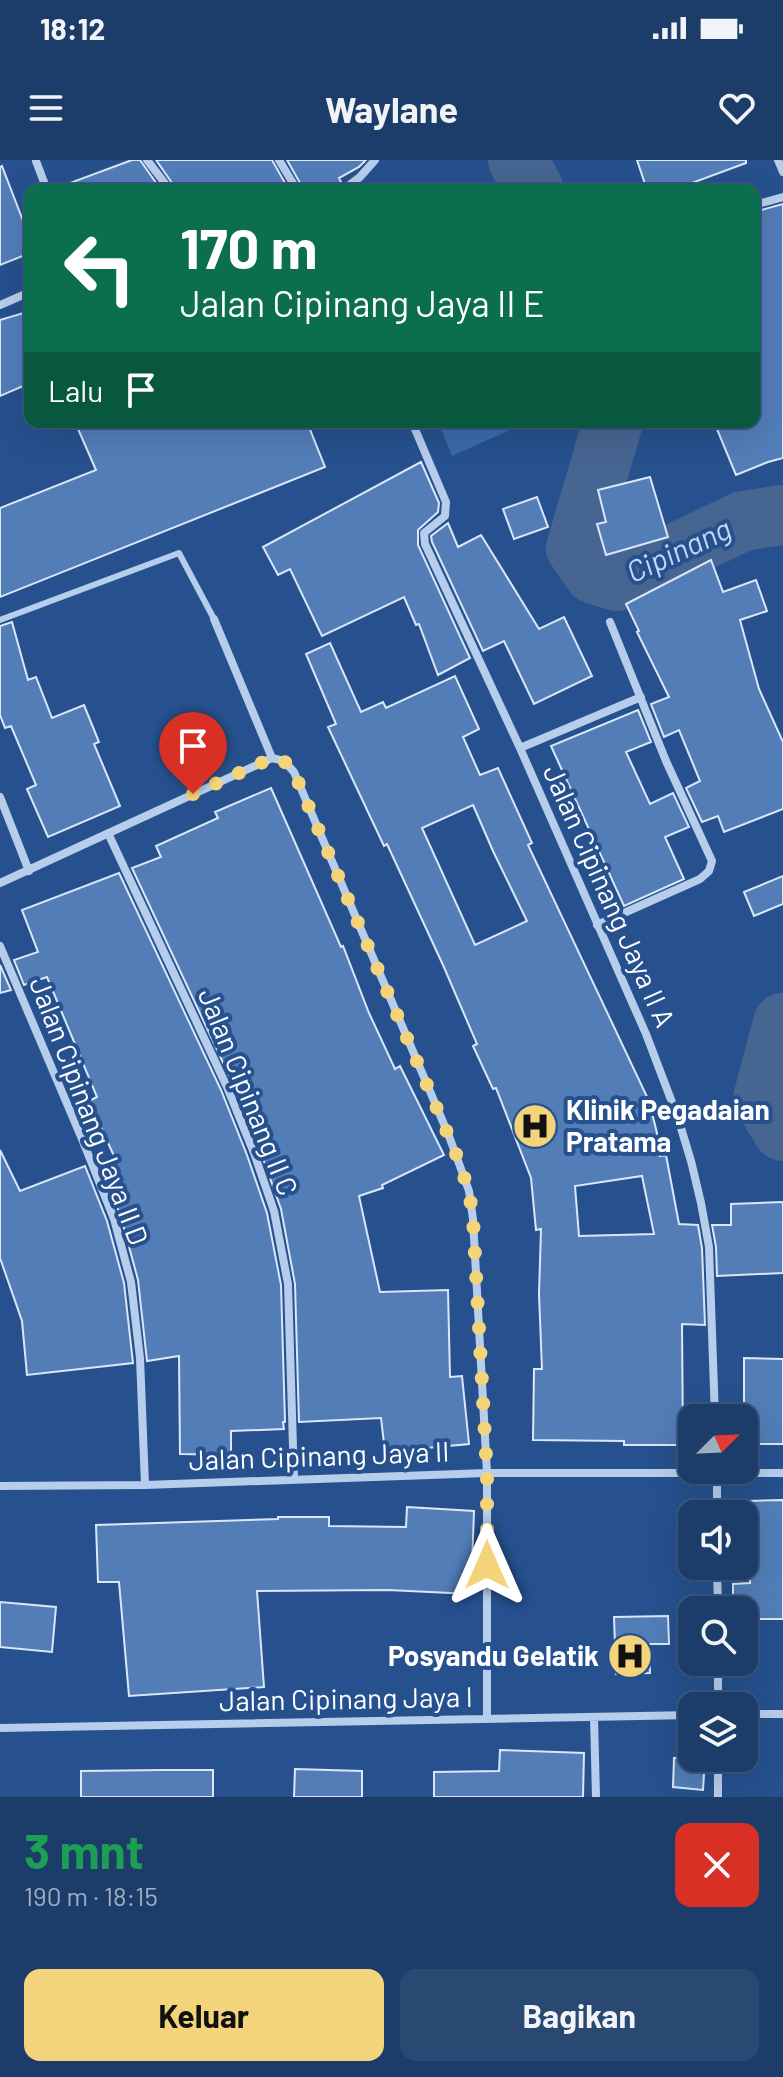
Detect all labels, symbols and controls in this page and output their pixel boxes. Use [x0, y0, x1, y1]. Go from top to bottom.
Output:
text: 18:12 [40, 10, 105, 46]
icon: menu [24, 86, 68, 130]
icon: heart [715, 86, 759, 130]
text: Waylane [325, 87, 458, 130]
text: 170 m [180, 213, 317, 280]
icon: left [48, 216, 152, 320]
text: Jalan Cipinang Jaya II E [180, 281, 545, 324]
icon: arrive [119, 368, 163, 412]
text: Lalu [48, 372, 103, 408]
water label: Cipinang [620, 509, 736, 589]
pin [159, 712, 227, 794]
icon: arrive [171, 724, 215, 768]
street label: Jalan Cipinang Jaya II A [537, 759, 683, 1032]
street label: Jalan Cipinang Jaya II D [23, 972, 157, 1249]
street label: Jalan Cipinang II C [192, 983, 306, 1200]
place label: Klinik Pegadaian Pratama [566, 1092, 770, 1158]
hospital icon: Klinik Pegadaian Pratama [511, 1102, 559, 1150]
north arrow [678, 1404, 758, 1484]
map controls [678, 1404, 758, 1772]
street label: Jalan Cipinang Jaya II [188, 1433, 450, 1477]
button: sound [678, 1500, 758, 1580]
position arrow [445, 1523, 529, 1607]
button: search [678, 1596, 758, 1676]
hospital icon: Posyandu Gelatik [606, 1632, 654, 1680]
place label: Posyandu Gelatik [388, 1638, 599, 1672]
street label: Jalan Cipinang Jaya I [219, 1679, 473, 1717]
button: layers [678, 1692, 758, 1772]
text: 3 mnt [24, 1821, 144, 1879]
button: close [675, 1823, 759, 1907]
text: 190 m · 18:15 [24, 1880, 158, 1911]
button: Keluar [24, 1969, 384, 2061]
button: Bagikan [400, 1969, 759, 2061]

